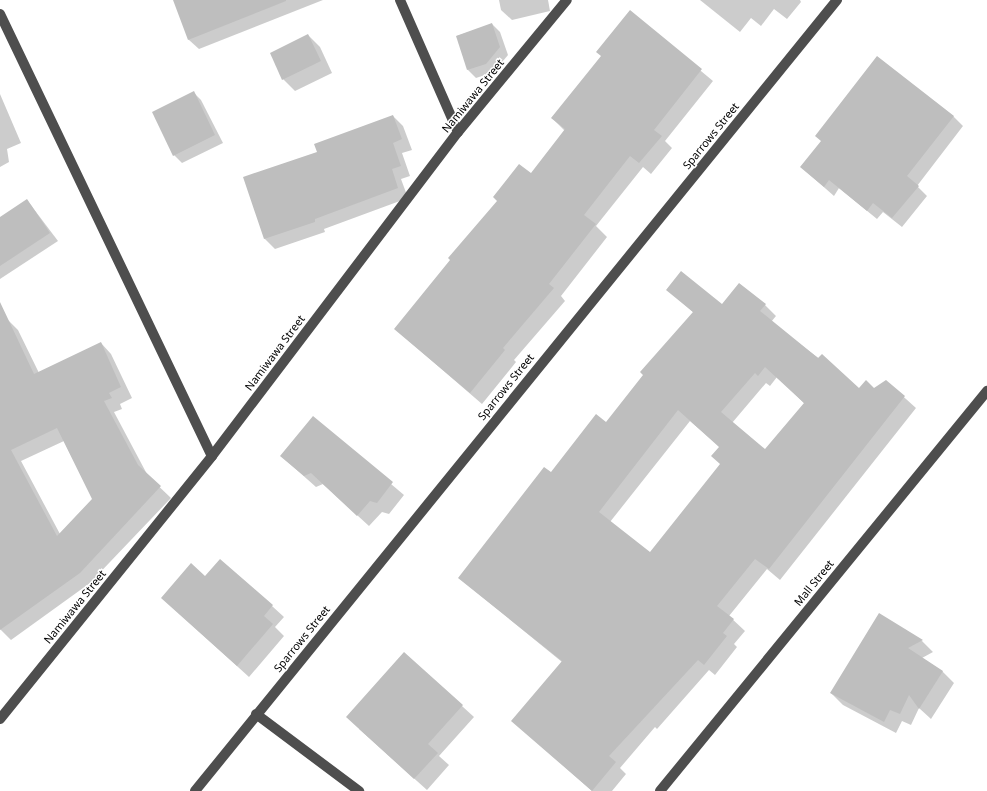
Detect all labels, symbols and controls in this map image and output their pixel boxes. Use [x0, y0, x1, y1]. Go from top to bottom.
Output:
street label: Namiwawa Street [439, 57, 507, 135]
street label: Sparrows Street [680, 100, 742, 172]
street label: Namiwawa Street [242, 313, 308, 393]
street label: Sparrows Street [475, 351, 537, 423]
street label: Mall Street [791, 557, 837, 609]
street label: Namiwawa Street [41, 568, 109, 646]
street label: Sparrows Street [271, 603, 333, 675]

